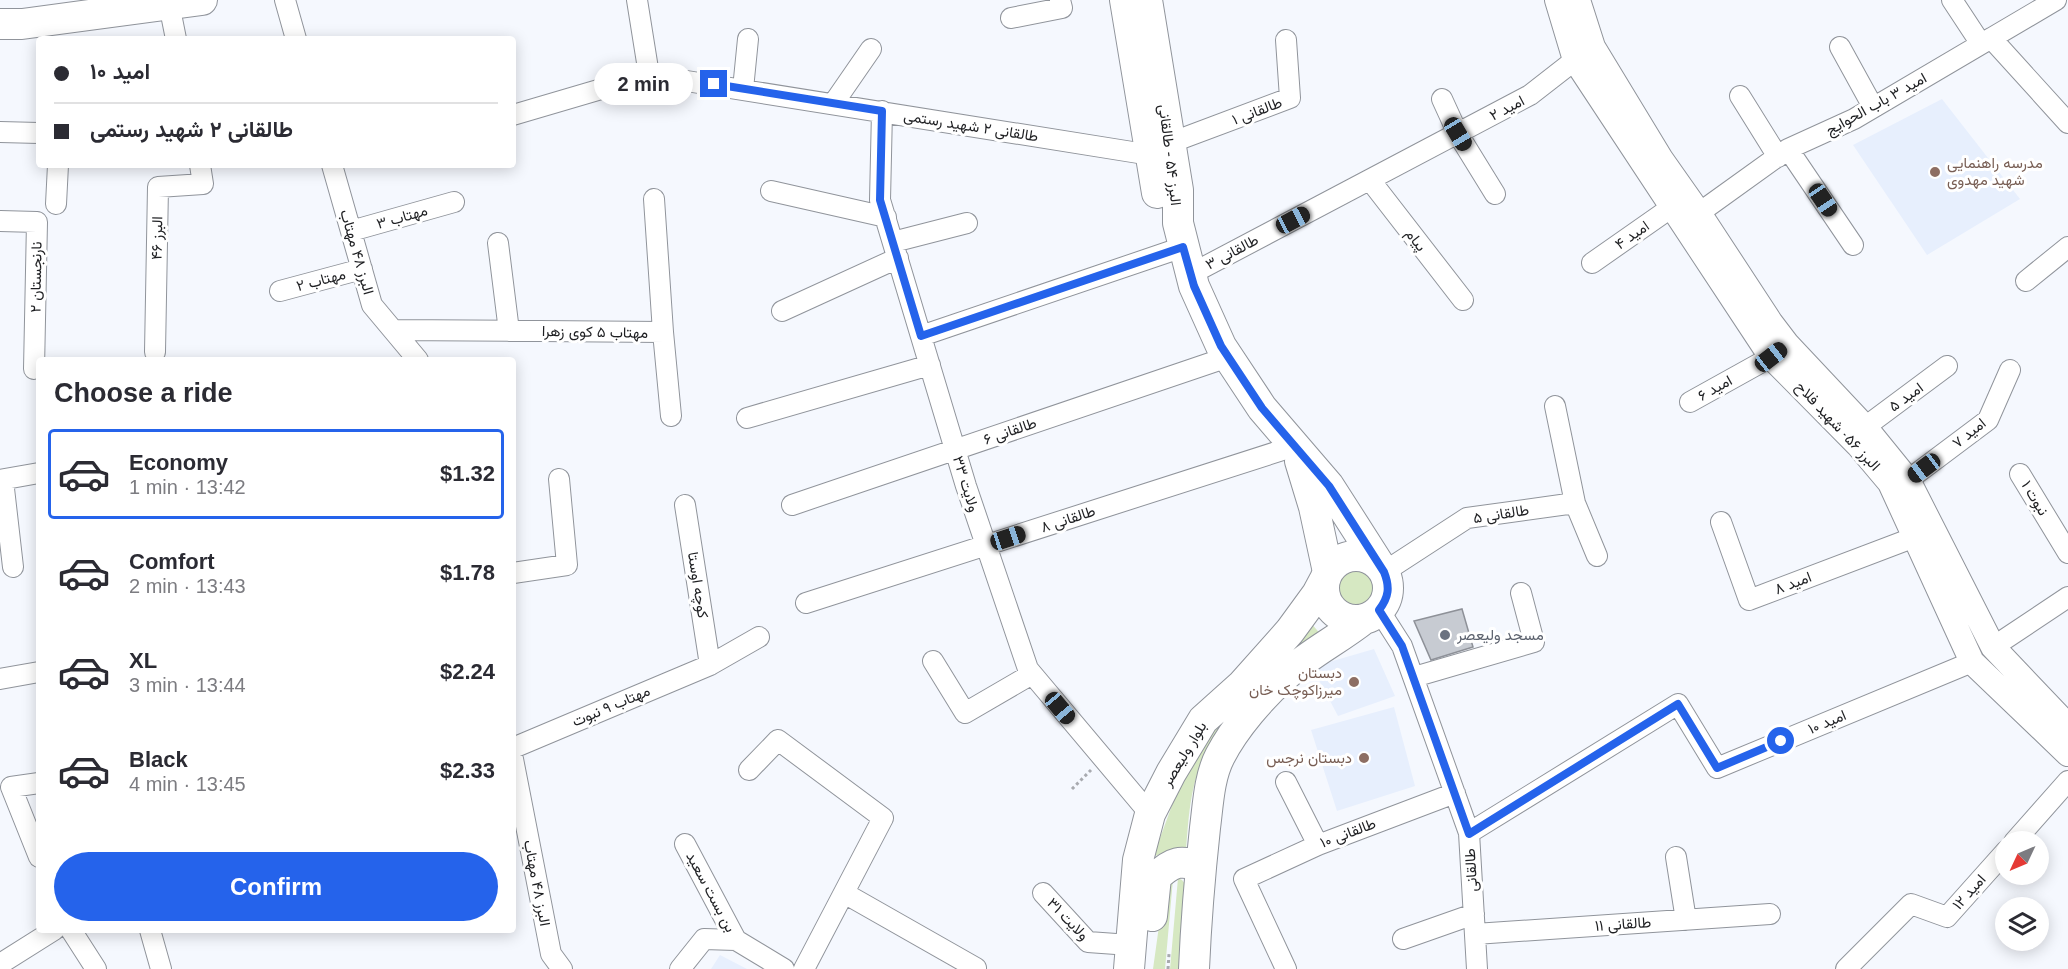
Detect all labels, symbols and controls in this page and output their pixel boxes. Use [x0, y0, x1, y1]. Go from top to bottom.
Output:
text: امید ۱۰ [90, 59, 150, 84]
callout: 2 min [594, 63, 693, 105]
street label: امید ۳ باب الحوایج [1822, 69, 1931, 141]
route end [700, 70, 727, 97]
text: 2 min [617, 73, 670, 95]
street label: امید ۲ [1486, 91, 1528, 125]
street label: طالقانی ۱ [1230, 93, 1285, 130]
street label: البرز ۵۴ - طالقانی [1154, 103, 1185, 207]
street label: طالقانی ۲ شهید رستمی [902, 106, 1040, 147]
car [1441, 114, 1475, 154]
text: طالقانی ۲ شهید رستمی [90, 117, 293, 142]
place label: مدرسه راهنمایی شهید مهدوی [1947, 154, 2043, 190]
marker: مدرسه راهنمایی شهید مهدوی [1928, 165, 1942, 179]
car [1805, 180, 1841, 220]
street label: مهتاب ۳ [374, 201, 430, 233]
car [1273, 204, 1313, 236]
street label: البرز ۴۸ مهتاب [336, 207, 378, 297]
street label: البرز ۴۶ [148, 216, 166, 260]
street label: امید ۴ [1611, 217, 1653, 253]
street label: پیام [1401, 225, 1430, 255]
street label: طالقانی ۳ [1202, 230, 1262, 274]
street label: نارنجستان ۲ [26, 241, 46, 313]
street label: مهتاب ۲ [294, 265, 348, 295]
street label: مهتاب ۵ کوی زهرا [542, 322, 648, 343]
car [1751, 339, 1791, 375]
street label: امید ۶ [1695, 371, 1735, 405]
street label: البرز ۵۶- شهید فلاح [1790, 377, 1884, 476]
text: Choose a ride [54, 378, 233, 408]
street label: امید ۵ [1885, 379, 1927, 415]
street label: طالقانی ۶ [981, 413, 1039, 449]
street label: امید ۷ [1949, 414, 1989, 452]
icon: car [57, 447, 111, 501]
text: Economy [129, 450, 228, 475]
car [1904, 450, 1944, 486]
street label: ولایت ٣۳ [949, 454, 983, 514]
text: $1.32 [440, 461, 495, 486]
text: 1 min · 13:42 [129, 476, 246, 498]
street label: نبوت ۱ [2018, 477, 2052, 519]
street label: طالقانی ۵ [1472, 501, 1531, 528]
street label: طالقانی ۸ [1038, 502, 1098, 537]
car [988, 524, 1028, 552]
icon: car [57, 546, 111, 600]
text: Comfort [129, 549, 215, 574]
street label: کوچه اوستا [683, 551, 712, 620]
text: $1.78 [440, 560, 495, 585]
street label: امید ۸ [1772, 568, 1814, 598]
text: 2 min · 13:43 [129, 575, 246, 597]
place label: مسجد ولیعصر [1456, 626, 1544, 644]
marker: مسجد ولیعصر [1438, 628, 1452, 642]
icon: car [57, 645, 111, 699]
text: XL [129, 648, 157, 673]
text: $2.24 [440, 659, 495, 684]
place label: دبستان میرزاکوچک خان [1249, 664, 1342, 700]
text: 3 min · 13:44 [129, 674, 246, 696]
marker: دبستان میرزاکوچک خان [1347, 675, 1361, 689]
street label: مهتاب ۹ نبوت [569, 681, 653, 731]
car [1042, 688, 1078, 728]
street label: امید ۱۰ [1805, 706, 1849, 738]
street label: بلوار ولیعصر [1157, 718, 1210, 791]
route start [1767, 727, 1794, 754]
icon: car [57, 744, 111, 798]
text: Black [129, 747, 188, 772]
place label: دبستان نرجس [1266, 749, 1352, 768]
marker: دبستان نرجس [1357, 751, 1371, 765]
text: $2.33 [440, 758, 495, 783]
text: 4 min · 13:45 [129, 773, 246, 795]
street label: طالقانی ۱۰ [1318, 814, 1379, 853]
north arrow [1995, 831, 2049, 885]
map controls [1995, 831, 2049, 951]
street label: البرز ۴۸ مهتاب [520, 838, 554, 928]
street label: طالقانی [1461, 848, 1482, 892]
street label: بن بست سعید [681, 849, 740, 936]
button: Confirm [54, 852, 498, 921]
street label: امید ۱۲ [1949, 871, 1989, 913]
street label: ولایت ۳۱ [1043, 894, 1093, 944]
button: layers [1995, 897, 2049, 951]
street label: طالقانی ۱۱ [1594, 913, 1652, 936]

